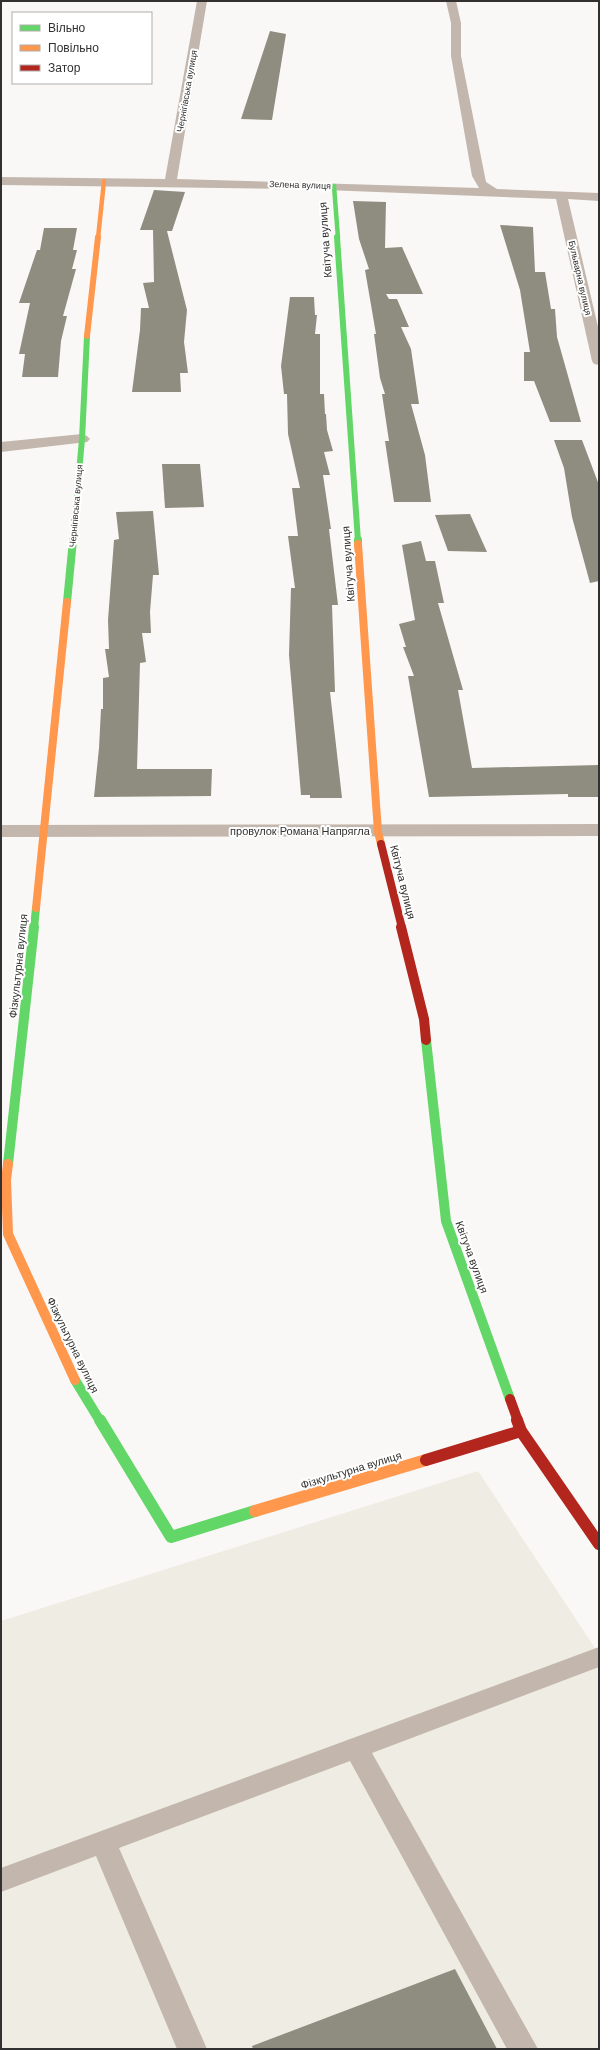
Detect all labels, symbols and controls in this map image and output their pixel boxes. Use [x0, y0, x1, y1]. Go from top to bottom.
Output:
legend [12, 12, 152, 84]
text: Вільно [48, 21, 86, 35]
text: Повільно [48, 41, 99, 55]
street label: Чернігівська вулиця [175, 49, 199, 133]
text: Затор [48, 61, 81, 75]
street label: Зелена вулиця [269, 179, 331, 191]
street label: Квітуча вулиця [316, 202, 334, 278]
street label: Бульварна вулиця [567, 240, 593, 316]
street label: Чернігівська вулиця [67, 464, 85, 548]
street label: Квітуча вулиця [339, 526, 357, 602]
street label: провулок Романа Напрягла [230, 825, 371, 837]
street label: Квітуча вулиця [388, 844, 418, 920]
street label: Фізкультурна вулиця [7, 913, 29, 1019]
street label: Квітуча вулиця [453, 1219, 491, 1295]
street label: Фізкультурна вулиця [45, 1295, 101, 1395]
street label: Фізкультурна вулиця [299, 1449, 403, 1491]

